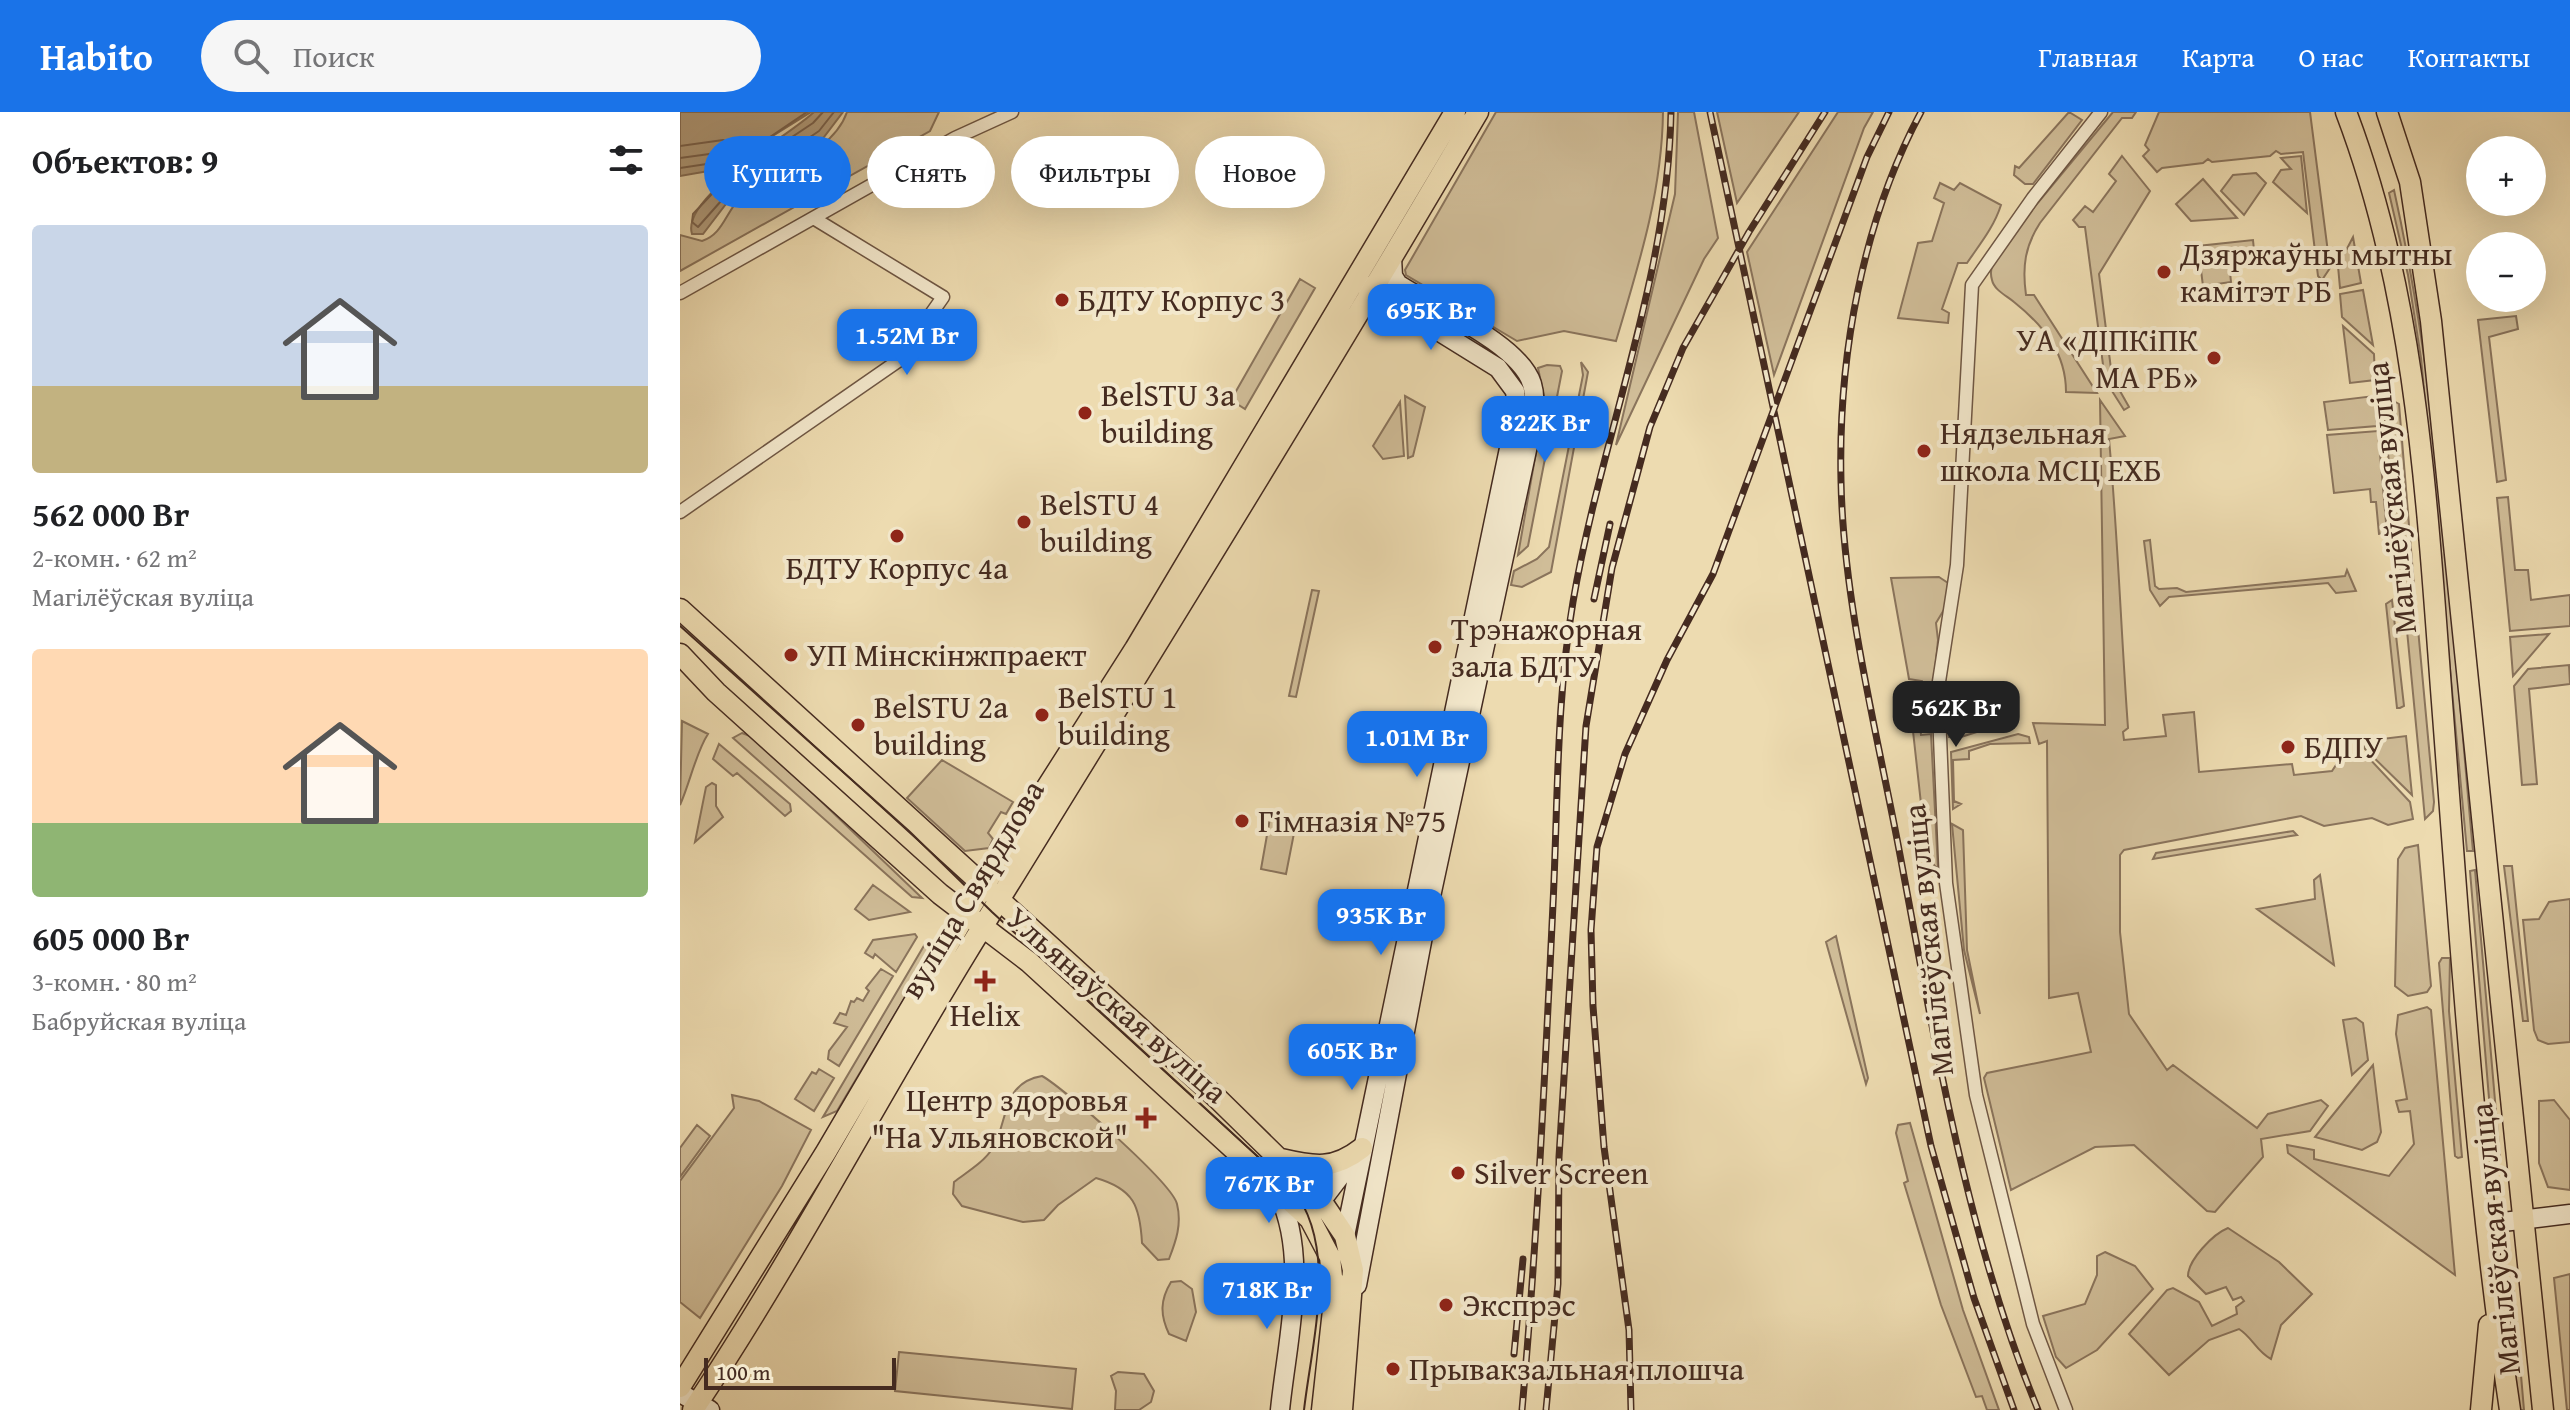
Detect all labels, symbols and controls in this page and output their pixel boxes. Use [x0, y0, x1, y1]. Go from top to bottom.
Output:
search box [201, 20, 761, 92]
text: Habito [40, 28, 153, 84]
icon: search [229, 34, 273, 78]
text: Поиск [293, 34, 374, 78]
text: Главная [2038, 36, 2138, 77]
text: Карта [2182, 36, 2254, 77]
text: О нас [2298, 36, 2364, 77]
text: Контакты [2408, 36, 2530, 77]
text: Объектов: 9 [32, 136, 218, 185]
chip: Купить [704, 136, 851, 208]
chip: Снять [867, 136, 995, 208]
chip: Фильтры [1011, 136, 1179, 208]
chip: Новое [1195, 136, 1325, 208]
map controls [2466, 136, 2546, 312]
button: + [2466, 136, 2546, 216]
icon: filters [604, 138, 648, 182]
place label: Дзяржаўны мытны камітэт РБ [2179, 230, 2452, 314]
button: − [2466, 232, 2546, 312]
marker: Дзяржаўны мытны камітэт РБ [2155, 263, 2173, 281]
place label: БДТУ Корпус 3 [1078, 276, 1285, 323]
icon: home [268, 277, 412, 421]
pin: 695K Br [1357, 284, 1505, 352]
text: 695K Br [1386, 290, 1476, 329]
marker: БДТУ Корпус 3 [1053, 291, 1071, 309]
pin: 1.52M Br [824, 309, 990, 377]
text: 1.52M Br [855, 315, 959, 354]
place label: УА «ДІПКіПК МА РБ» [2016, 316, 2198, 400]
marker: УА «ДІПКіПК МА РБ» [2205, 349, 2223, 367]
street label: Магілёўская вуліца [2353, 359, 2428, 636]
place label: BelSTU 3a building [1101, 371, 1235, 455]
pin: 822K Br [1471, 396, 1619, 464]
text: 822K Br [1500, 402, 1590, 441]
marker: BelSTU 3a building [1076, 404, 1094, 422]
place label: Нядзельная школа МСЦ ЕХБ [1940, 409, 2162, 493]
marker: Нядзельная школа МСЦ ЕХБ [1915, 442, 1933, 460]
place label: BelSTU 4 building [1040, 480, 1159, 564]
text: 562 000 Br [32, 489, 189, 538]
marker: BelSTU 4 building [1015, 513, 1033, 531]
marker: БДТУ Корпус 4а [888, 527, 906, 545]
text: 2-комн. · 62 m² [32, 538, 197, 577]
place label: БДТУ Корпус 4а [786, 544, 1009, 591]
text: Магілёўская вуліца [32, 577, 254, 616]
place label: Трэнажорная зала БДТУ [1451, 605, 1642, 689]
place label: УП Мінскінжпраект [807, 631, 1087, 678]
marker: Трэнажорная зала БДТУ [1426, 638, 1444, 656]
marker: УП Мінскінжпраект [782, 646, 800, 664]
place label: BelSTU 1 building [1058, 673, 1177, 757]
pin: 562K Br [1882, 681, 2030, 749]
place label: BelSTU 2a building [874, 683, 1008, 767]
text: 562K Br [1911, 687, 2001, 726]
icon: home [268, 701, 412, 845]
marker: BelSTU 1 building [1033, 706, 1051, 724]
pin: 1.01M Br [1334, 711, 1500, 779]
marker: BelSTU 2a building [849, 716, 867, 734]
text: 1.01M Br [1365, 717, 1469, 756]
place label: БДПУ [2304, 723, 2383, 770]
marker: БДПУ [2279, 738, 2297, 756]
street label: вуліца Свярдлова [888, 770, 1056, 1007]
place label: Гімназія №75 [1258, 797, 1446, 844]
street label: Магілёўская вуліца [1890, 801, 1965, 1078]
marker: Гімназія №75 [1233, 812, 1251, 830]
pin: 935K Br [1307, 889, 1455, 957]
street label: Ульянаўская вуліца [996, 895, 1239, 1115]
text: 935K Br [1336, 895, 1426, 934]
text: 605 000 Br [32, 913, 189, 962]
text: 3-комн. · 80 m² [32, 962, 197, 1001]
marker: Helix [974, 970, 996, 992]
place label: Helix [950, 991, 1021, 1038]
text: Бабруйская вуліца [32, 1001, 246, 1040]
pin: 605K Br [1278, 1024, 1426, 1092]
text: 605K Br [1307, 1030, 1397, 1069]
place label: Центр здоровья "На Ульяновской" [871, 1076, 1128, 1160]
street label: Магілёўская вуліца [2457, 1100, 2532, 1377]
marker: Центр здоровья "На Ульяновской" [1135, 1107, 1157, 1129]
place label: Silver Screen [1474, 1149, 1649, 1196]
pin: 767K Br [1195, 1157, 1343, 1225]
text: 767K Br [1224, 1163, 1314, 1202]
marker: Silver Screen [1449, 1164, 1467, 1182]
pin: 718K Br [1193, 1263, 1341, 1331]
text: 718K Br [1222, 1269, 1312, 1308]
place label: Экспрэс [1462, 1281, 1576, 1328]
marker: Экспрэс [1437, 1296, 1455, 1314]
place label: Прывакзальная плошча [1409, 1345, 1745, 1392]
scale bar [704, 1354, 896, 1390]
text: 100 m [716, 1356, 771, 1388]
marker: Прывакзальная плошча [1384, 1360, 1402, 1378]

